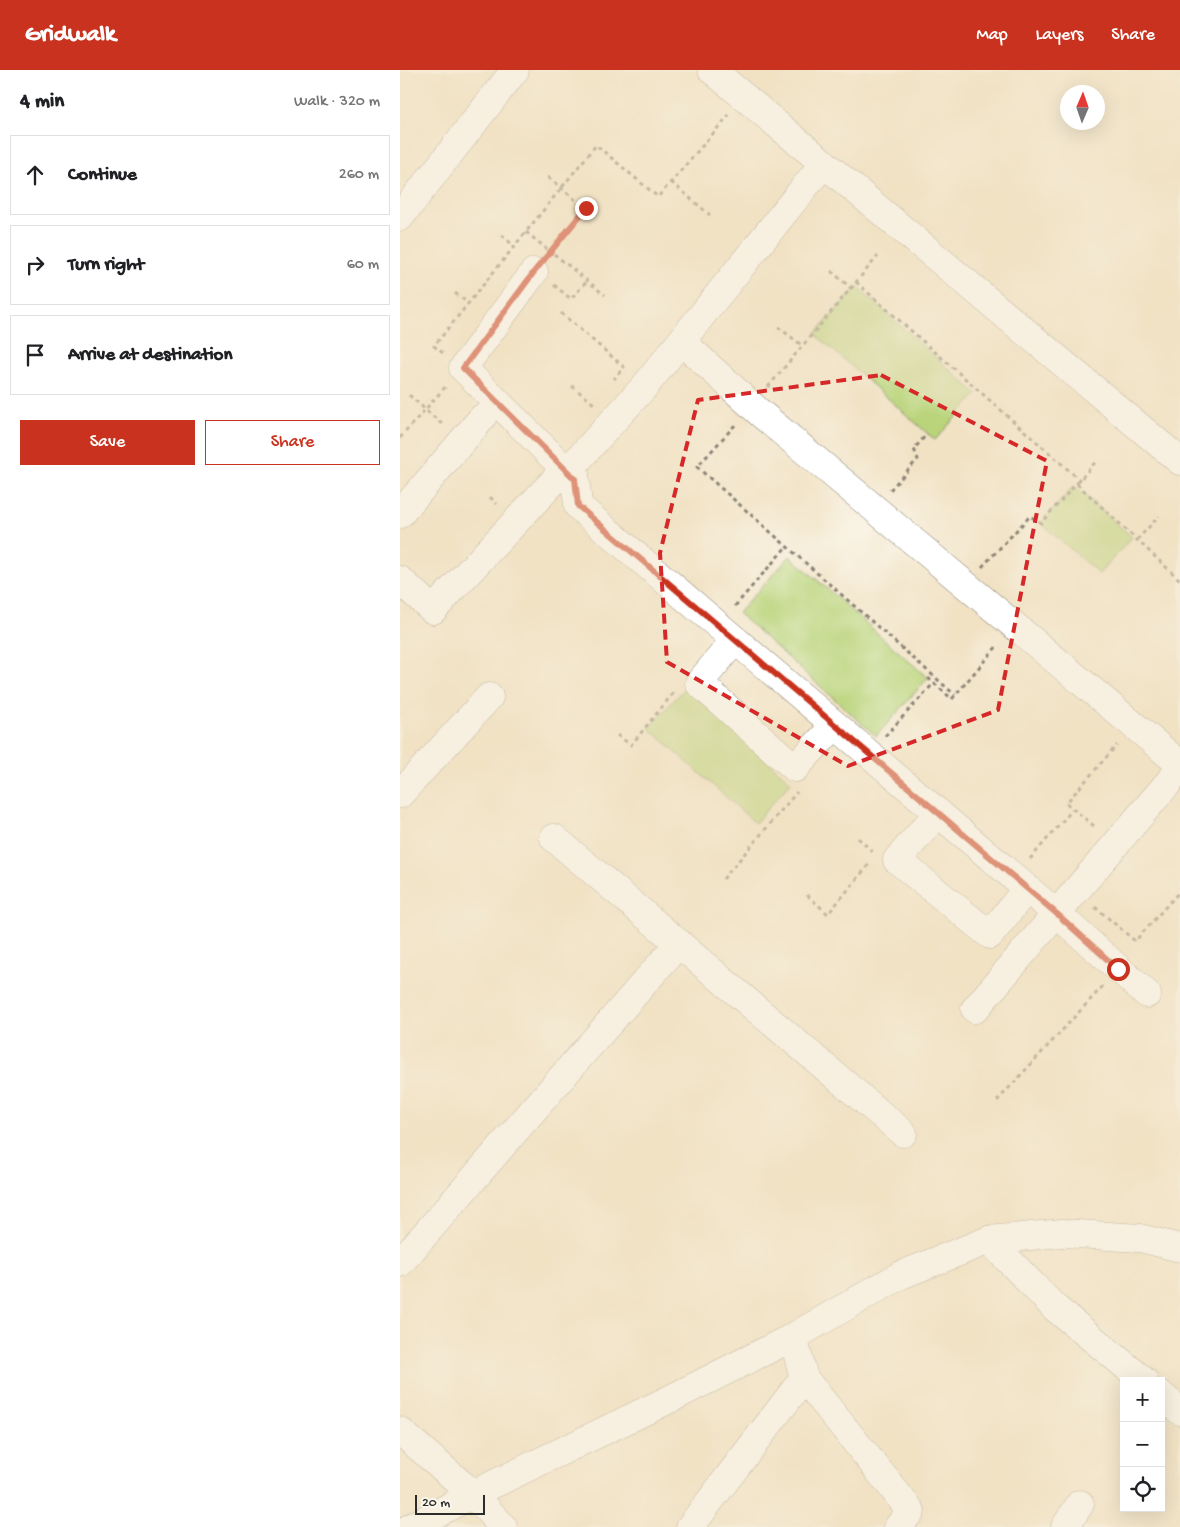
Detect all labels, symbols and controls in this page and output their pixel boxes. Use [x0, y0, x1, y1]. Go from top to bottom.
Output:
text: Gridwalk [25, 21, 116, 50]
text: Map [976, 25, 1008, 46]
text: Layers [1036, 25, 1083, 46]
text: Share [1111, 25, 1155, 46]
north arrow [1060, 85, 1105, 130]
text: 4 min [20, 90, 64, 115]
text: Walk · 320 m [294, 93, 380, 112]
icon: ahead [21, 161, 49, 189]
text: Continue [68, 164, 137, 187]
text: 260 m [339, 166, 379, 185]
route end [575, 197, 598, 220]
icon: right [21, 251, 49, 279]
text: Turn right [68, 254, 144, 277]
text: 60 m [347, 256, 379, 275]
icon: arrive [21, 341, 49, 369]
text: Arrive at destination [68, 344, 232, 367]
button: Save [20, 420, 195, 465]
button: Share [205, 420, 380, 465]
route start [1107, 958, 1130, 981]
map controls [1120, 1377, 1165, 1512]
button: + [1120, 1377, 1165, 1422]
button: − [1120, 1422, 1165, 1467]
button: locate [1120, 1467, 1165, 1512]
scale bar [415, 1492, 485, 1515]
text: 20 m [422, 1495, 450, 1512]

